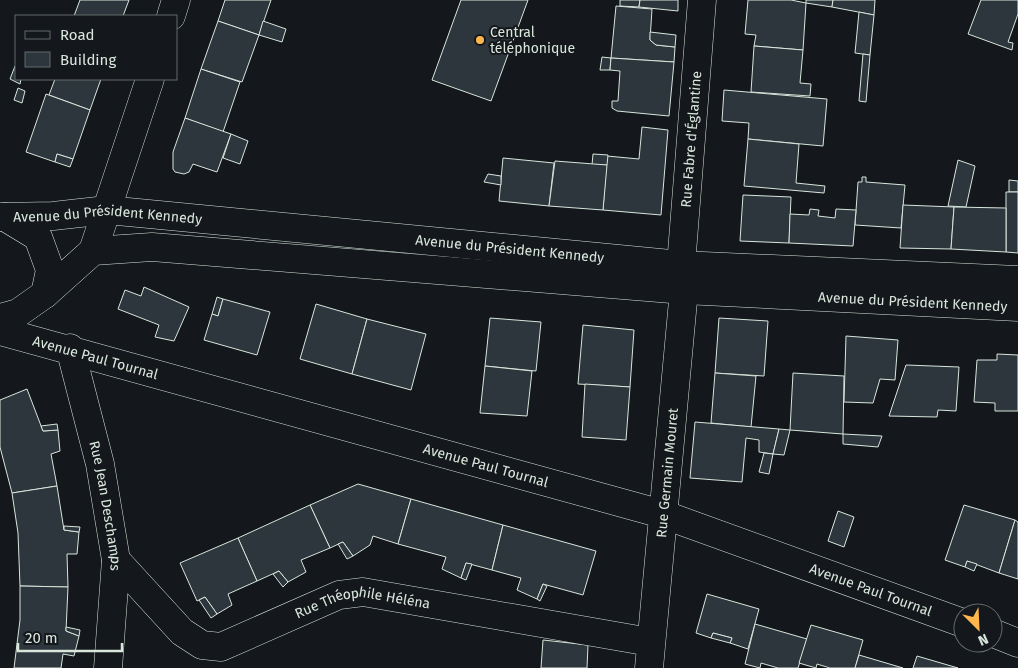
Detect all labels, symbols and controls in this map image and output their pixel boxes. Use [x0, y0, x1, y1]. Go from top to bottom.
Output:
legend [15, 15, 178, 80]
place label: Central téléphonique [490, 24, 575, 57]
text: Road [60, 26, 95, 44]
marker: Central téléphonique [474, 34, 486, 46]
text: Building [60, 51, 116, 69]
street label: Rue Fabre d'Églantine [678, 70, 705, 208]
street label: Avenue du Président Kennedy [13, 202, 203, 228]
street label: Avenue du Président Kennedy [415, 232, 605, 267]
street label: Avenue du Président Kennedy [818, 289, 1008, 315]
street label: Avenue Paul Tournal [31, 332, 160, 383]
street label: Rue Germain Mouret [653, 406, 682, 539]
street label: Rue Jean Deschamps [85, 439, 124, 572]
street label: Avenue Paul Tournal [421, 440, 550, 491]
street label: Avenue Paul Tournal [807, 560, 934, 620]
street label: Rue Théophile Héléna [292, 583, 432, 622]
north arrow [953, 603, 1003, 653]
scale bar [18, 620, 121, 652]
text: 20 m [25, 629, 58, 647]
text: N [975, 630, 991, 649]

